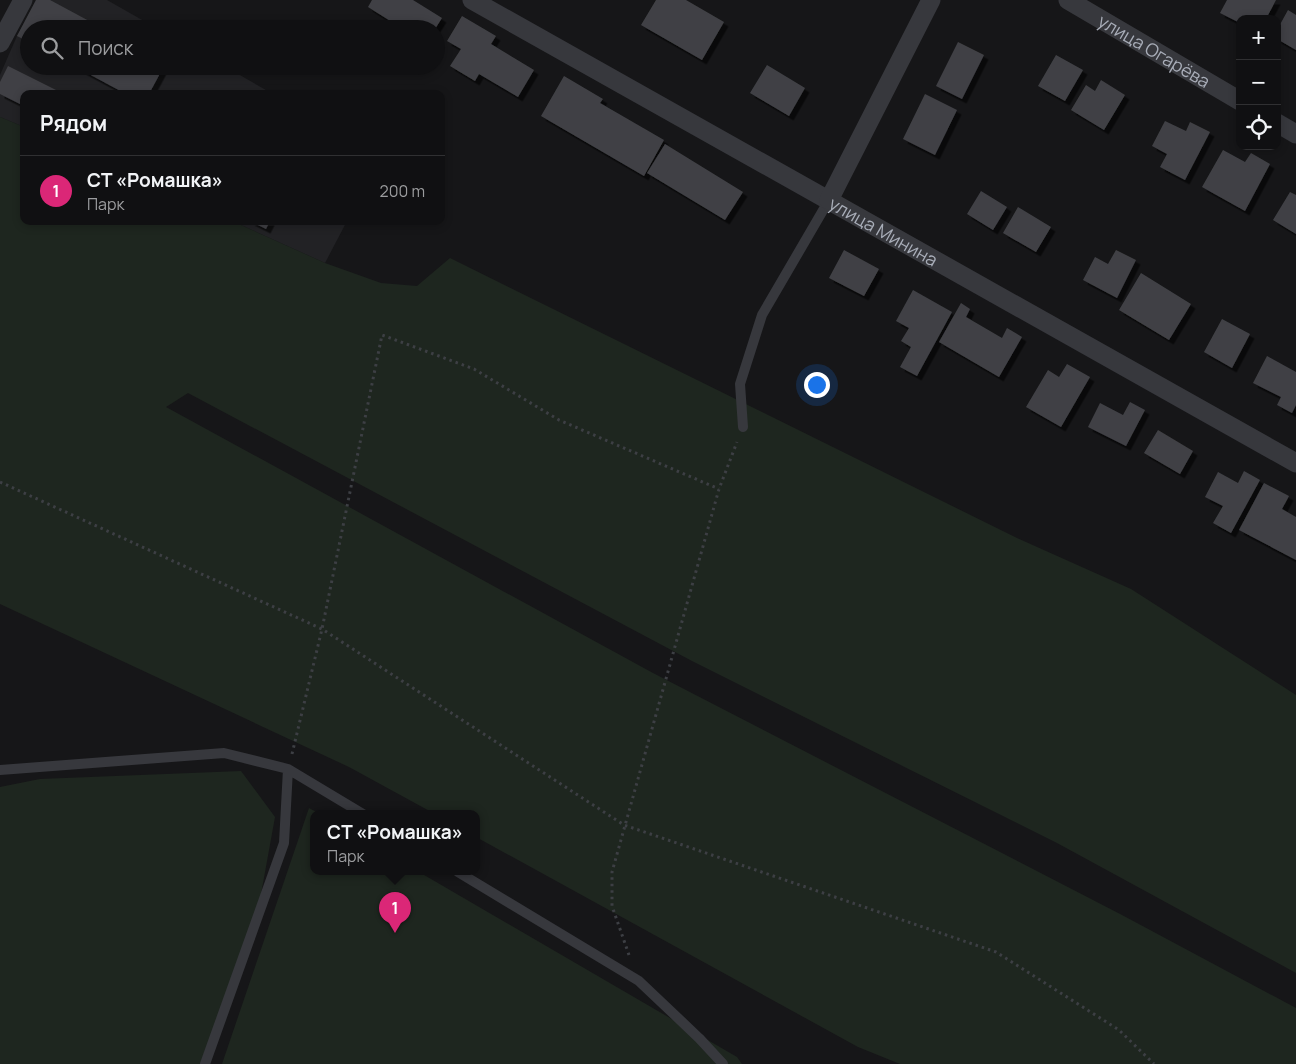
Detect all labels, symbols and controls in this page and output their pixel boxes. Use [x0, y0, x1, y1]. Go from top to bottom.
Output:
street label: улица Огарёва [1094, 8, 1215, 93]
map controls [1236, 15, 1281, 150]
button: + [1236, 15, 1281, 60]
search box [20, 20, 445, 75]
icon: search [38, 34, 66, 62]
text: Поиск [78, 35, 133, 61]
button: − [1236, 60, 1281, 105]
button: locate [1236, 105, 1281, 150]
text: Рядом [40, 109, 107, 137]
text: СТ «Ромашка» [87, 167, 223, 193]
text: 1 [52, 180, 60, 202]
text: 200 m [380, 180, 425, 202]
street label: улица Минина [825, 191, 942, 271]
text: Парк [87, 193, 124, 215]
your location [804, 372, 830, 398]
popup [310, 810, 480, 875]
text: СТ «Ромашка» [327, 819, 463, 845]
text: Парк [327, 845, 364, 867]
pin: 1 [379, 892, 411, 933]

